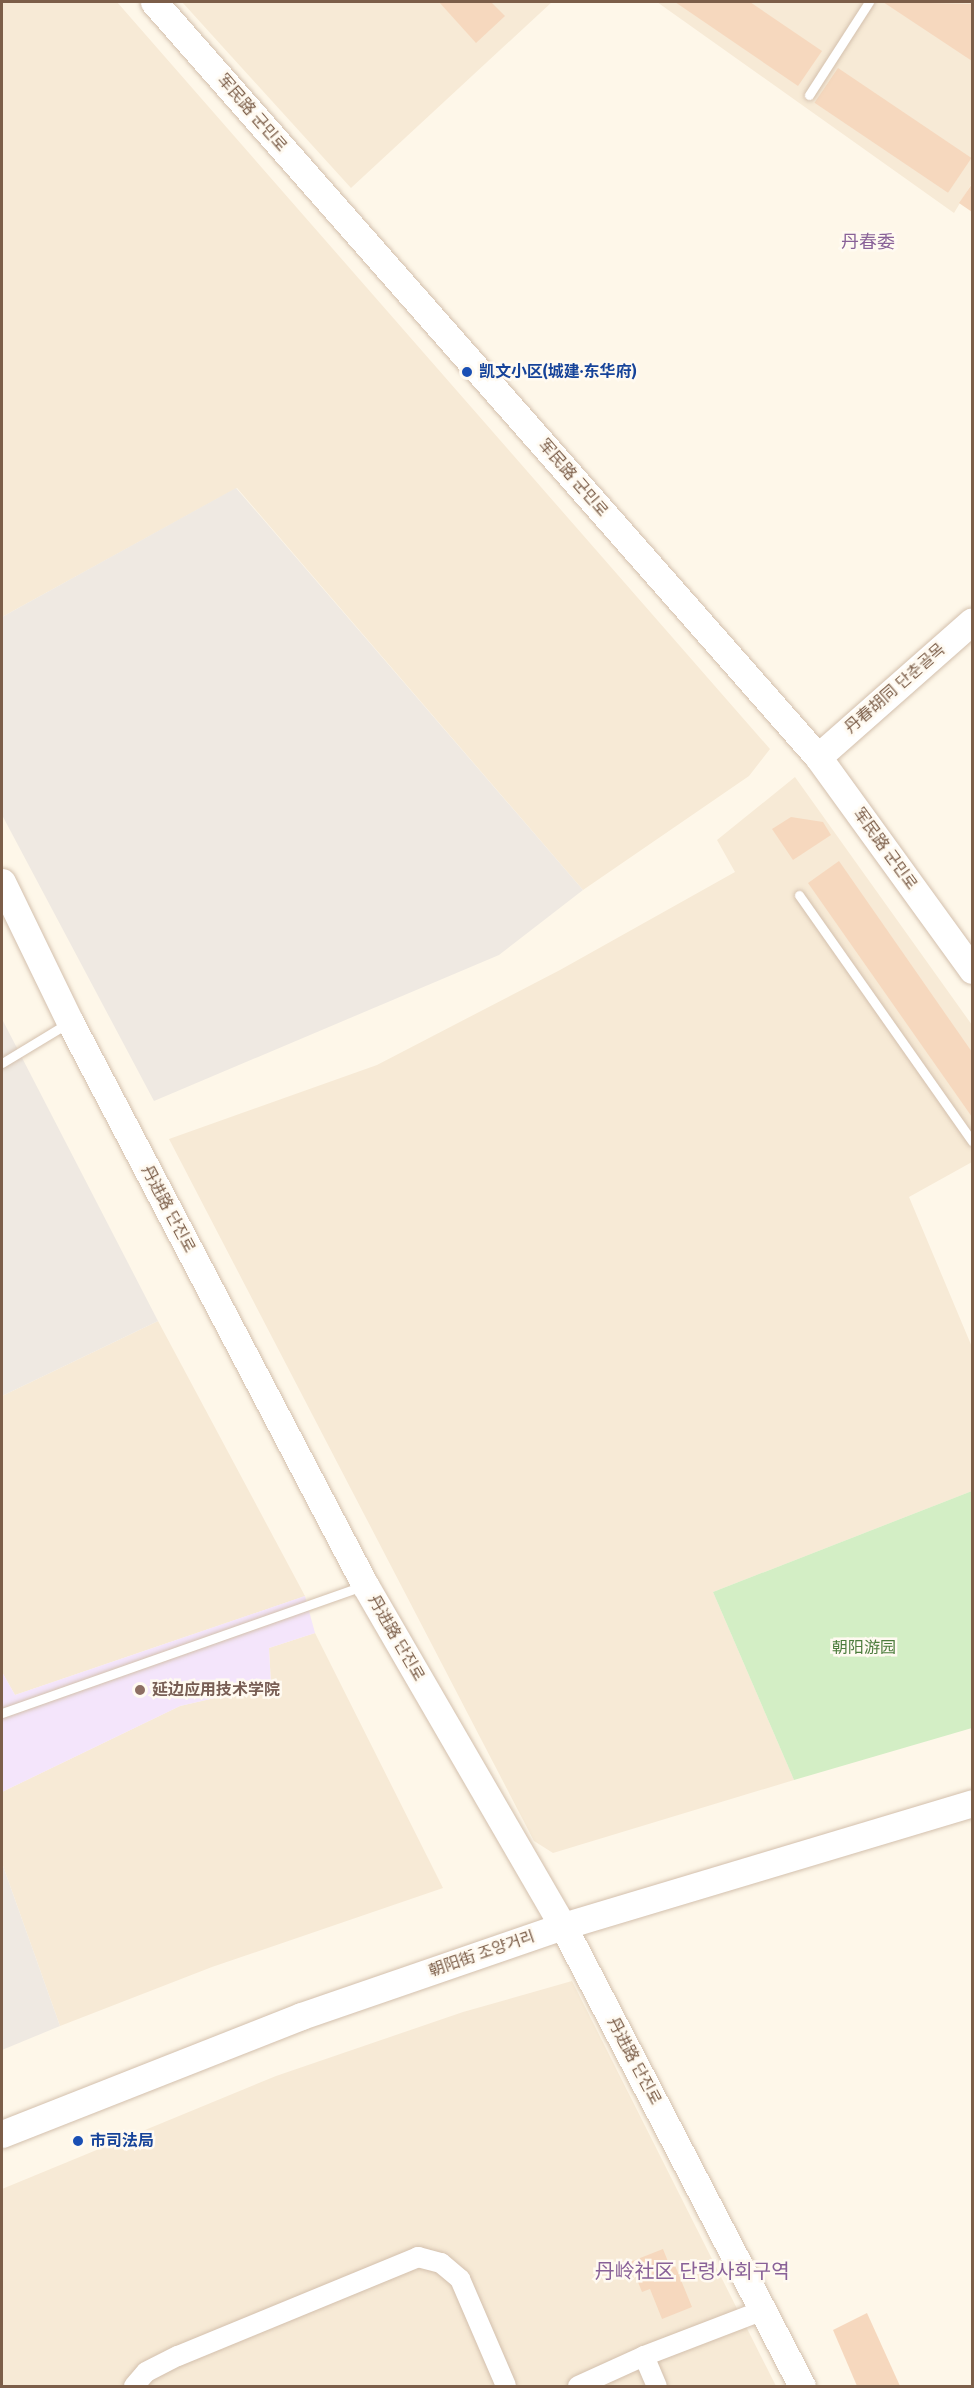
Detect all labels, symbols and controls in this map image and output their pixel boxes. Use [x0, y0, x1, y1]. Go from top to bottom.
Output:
street label: 军民路 군민로 [213, 71, 291, 155]
district label: 丹春委 [841, 231, 895, 253]
place label: 凯文小区(城建·东华府) [479, 362, 636, 382]
marker: 凯文小区(城建·东华府) [460, 365, 474, 379]
street label: 军民路 군민로 [534, 436, 612, 520]
street label: 丹春胡同 단춘골목 [841, 640, 949, 738]
street label: 军民路 군민로 [849, 805, 921, 893]
street label: 丹进路 단진로 [137, 1162, 199, 1256]
street label: 丹进路 단진로 [364, 1592, 428, 1684]
park label: 朝阳游园 [832, 1638, 896, 1658]
place label: 延边应用技术学院 [152, 1680, 280, 1700]
marker: 延边应用技术学院 [133, 1683, 147, 1697]
street label: 朝阳街 조양거리 [427, 1927, 537, 1981]
street label: 丹进路 단진로 [603, 2014, 665, 2108]
place label: 市司法局 [90, 2131, 154, 2151]
marker: 市司法局 [71, 2134, 85, 2148]
district label: 丹岭社区 단령사회구역 [594, 2259, 790, 2283]

